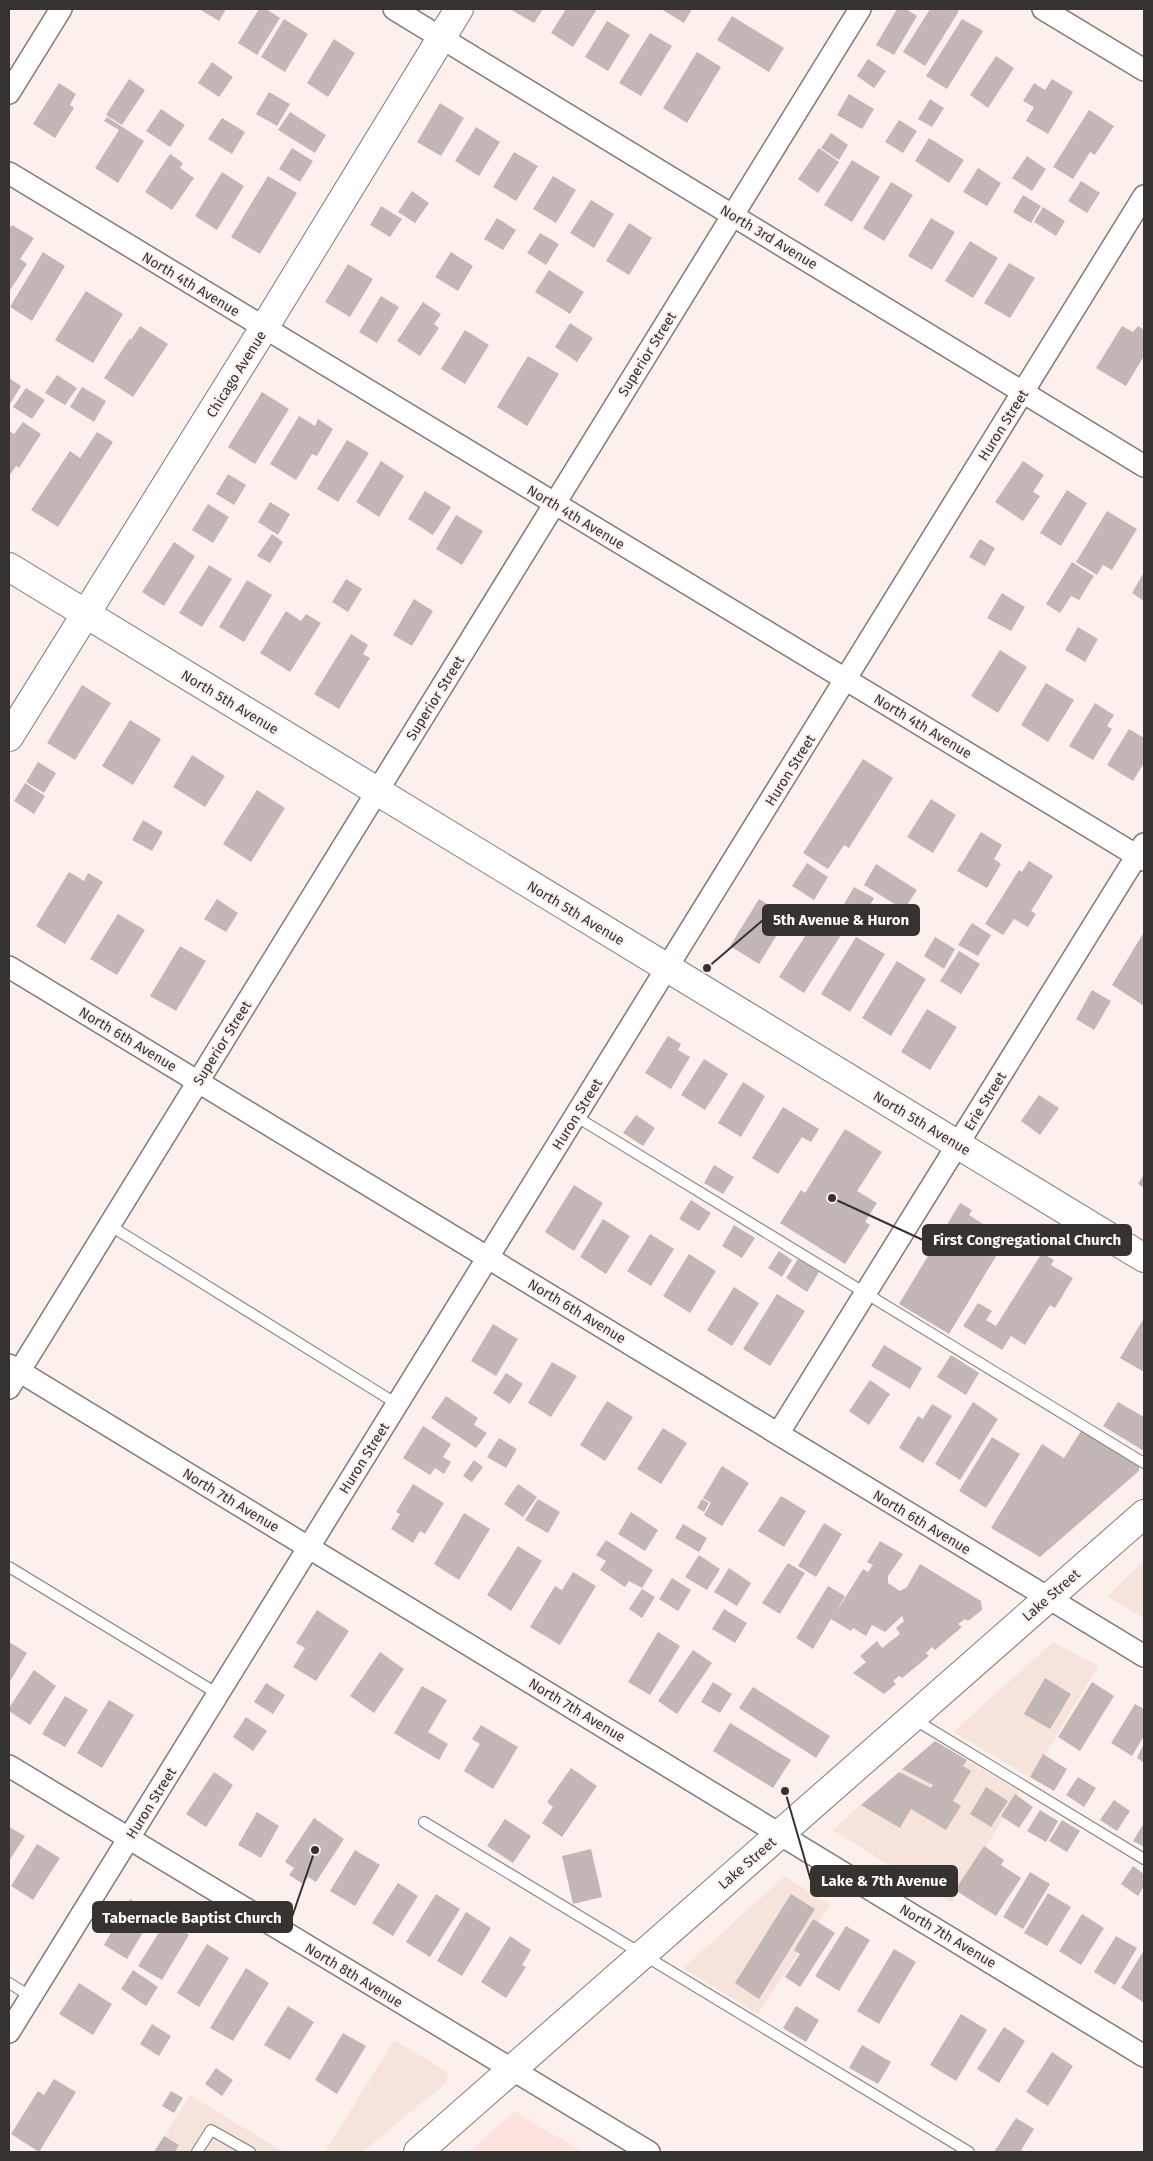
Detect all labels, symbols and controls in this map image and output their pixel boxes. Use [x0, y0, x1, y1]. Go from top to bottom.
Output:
street label: North 3rd Avenue [717, 202, 821, 273]
street label: North 4th Avenue [139, 249, 243, 320]
street label: Superior Street [615, 308, 681, 400]
street label: Chicago Avenue [203, 328, 270, 421]
street label: Huron Street [975, 386, 1033, 464]
street label: North 4th Avenue [524, 482, 628, 553]
street label: Superior Street [403, 652, 469, 744]
street label: North 5th Avenue [178, 667, 281, 738]
street label: North 4th Avenue [871, 691, 975, 762]
street label: Huron Street [762, 731, 820, 809]
street label: North 5th Avenue [524, 878, 627, 949]
callout: 5th Avenue & Huron [763, 905, 919, 935]
text: 5th Avenue & Huron [773, 911, 909, 929]
street label: Superior Street [190, 997, 256, 1089]
street label: North 6th Avenue [76, 1004, 180, 1075]
street label: Erie Street [961, 1068, 1011, 1134]
street label: Huron Street [549, 1075, 607, 1153]
street label: North 5th Avenue [870, 1088, 973, 1159]
callout: First Congregational Church [923, 1225, 1131, 1255]
text: First Congregational Church [933, 1231, 1121, 1249]
street label: North 6th Avenue [525, 1276, 629, 1347]
street label: Huron Street [336, 1419, 394, 1497]
street label: North 7th Avenue [179, 1465, 282, 1536]
street label: North 6th Avenue [870, 1487, 974, 1558]
street label: Lake Street [1019, 1565, 1084, 1625]
street label: North 7th Avenue [525, 1675, 628, 1746]
street label: Huron Street [123, 1764, 181, 1842]
street label: Lake Street [715, 1833, 780, 1893]
callout: Lake & 7th Avenue [811, 1866, 957, 1896]
text: Lake & 7th Avenue [821, 1872, 947, 1890]
street label: North 7th Avenue [896, 1901, 999, 1972]
callout: Tabernacle Baptist Church [93, 1902, 292, 1932]
text: Tabernacle Baptist Church [102, 1909, 282, 1927]
street label: North 8th Avenue [302, 1939, 406, 2011]

